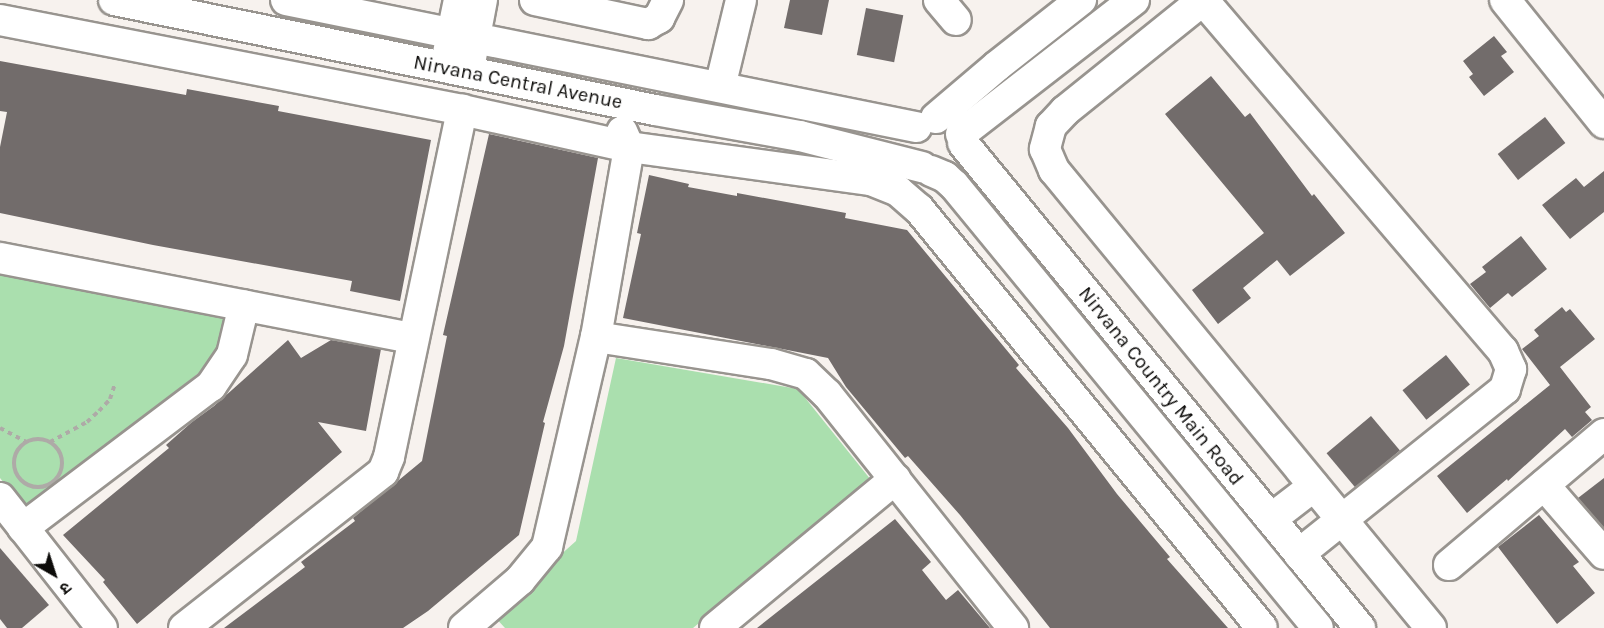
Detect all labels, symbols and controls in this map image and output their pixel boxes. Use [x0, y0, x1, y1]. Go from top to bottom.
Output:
street label: Nirvana Central Avenue [412, 50, 624, 114]
street label: Nirvana Country Main Road [1073, 282, 1249, 490]
north arrow [24, 544, 84, 604]
text: उ [56, 578, 75, 599]

